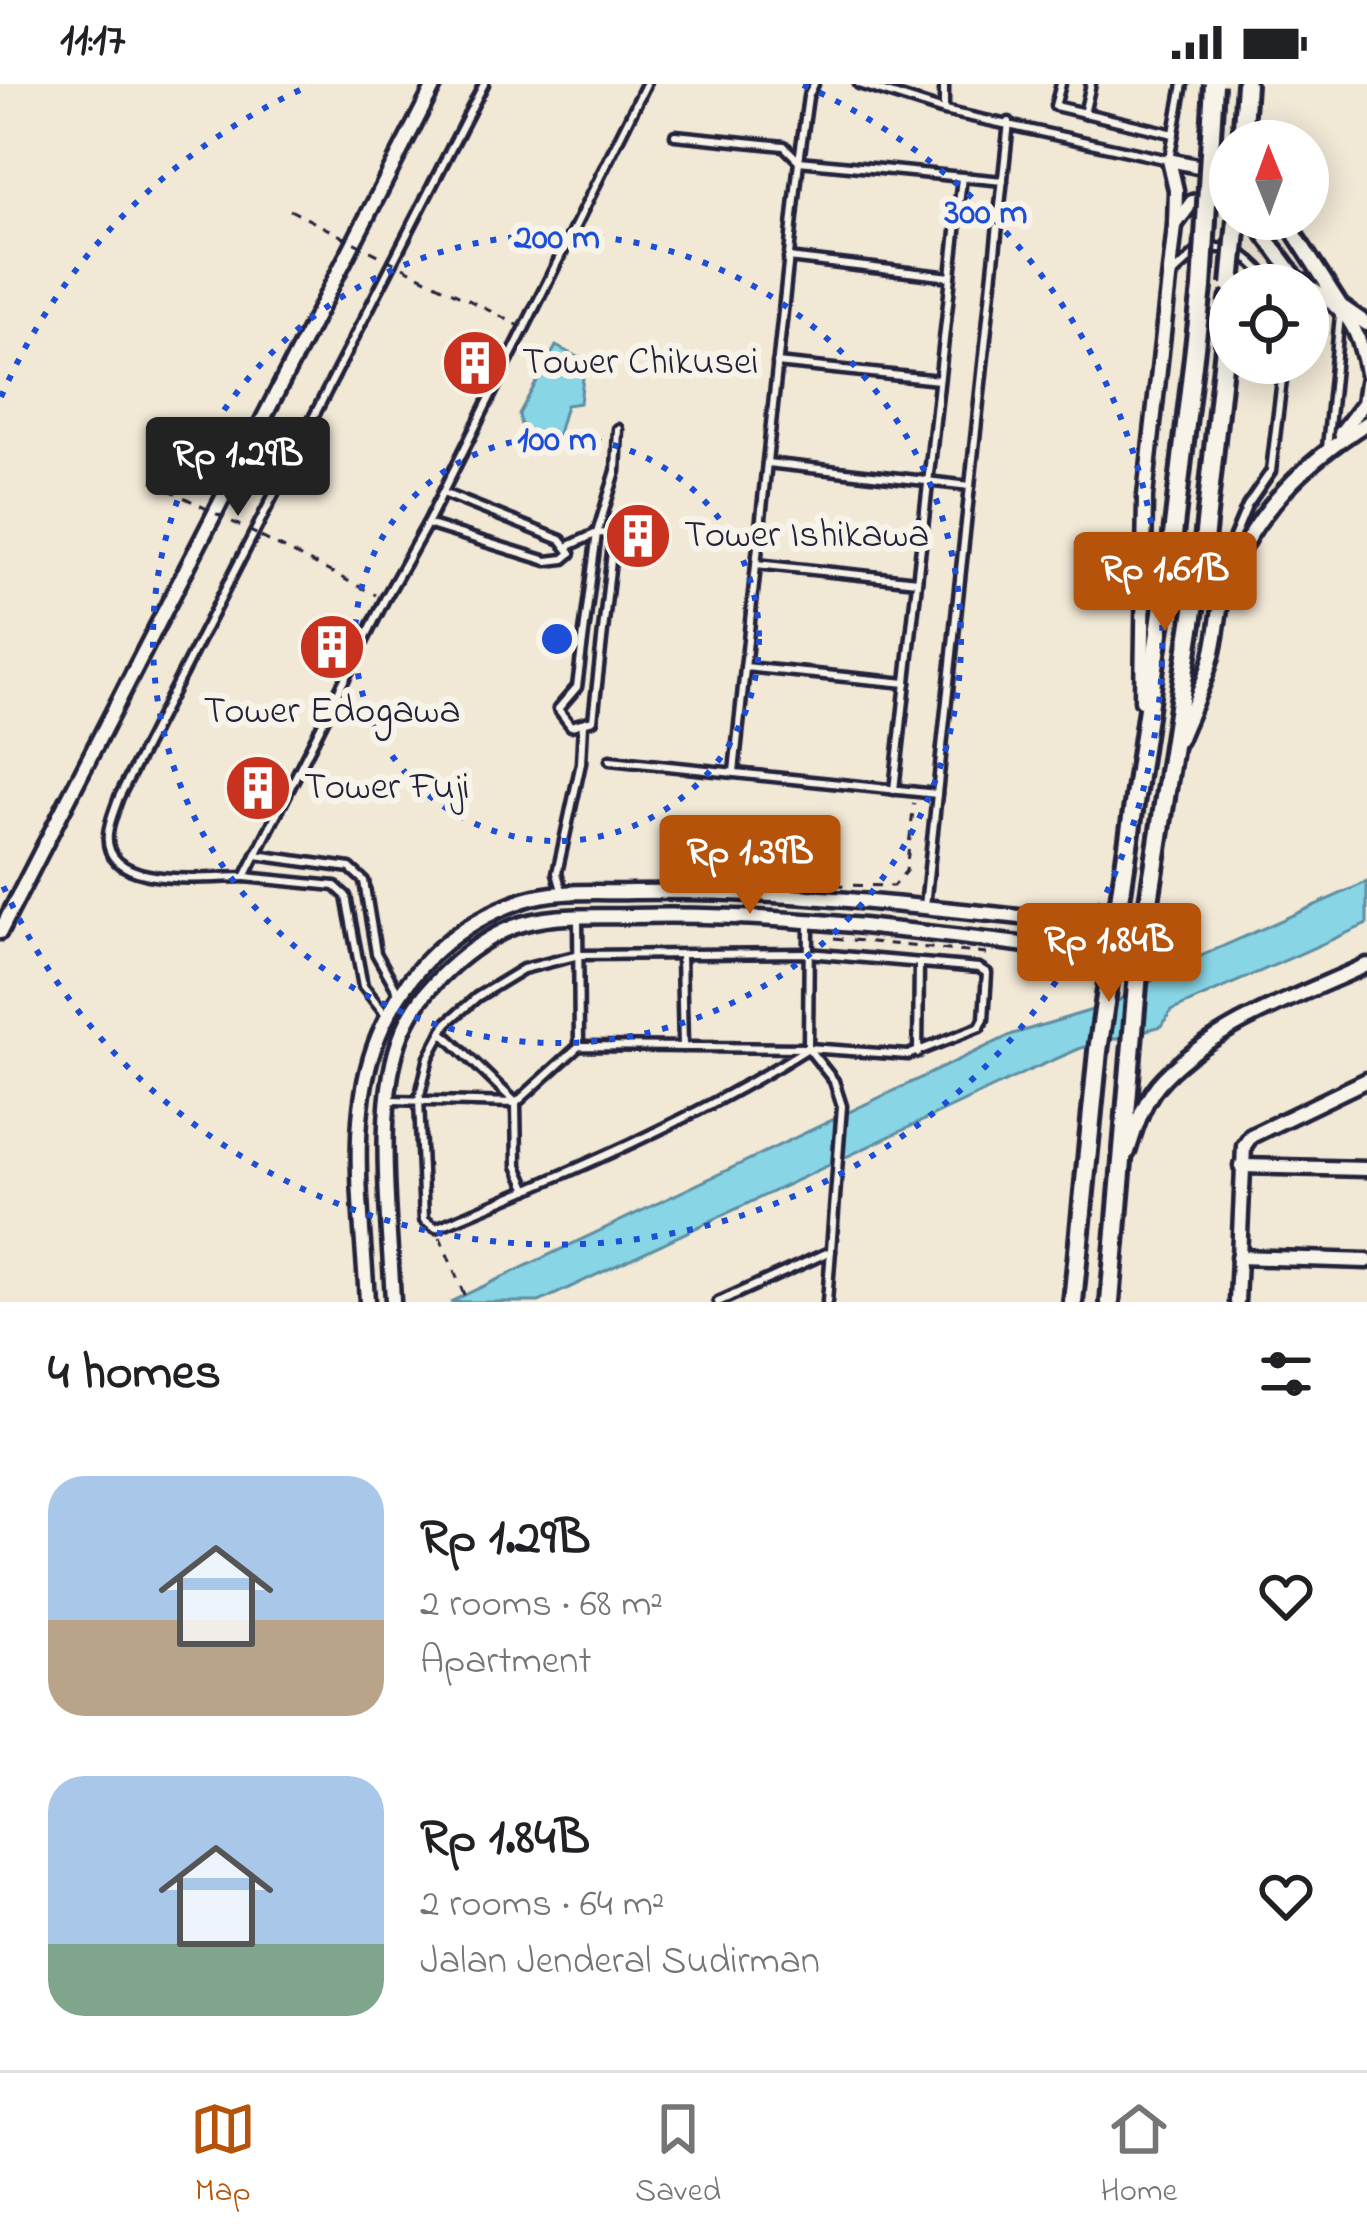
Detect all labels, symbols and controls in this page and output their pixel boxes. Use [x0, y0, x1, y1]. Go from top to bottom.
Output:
text: 11:17 [60, 9, 125, 75]
north arrow [1209, 120, 1329, 240]
map controls [1209, 120, 1329, 384]
text: 300 m [944, 188, 1028, 241]
text: 200 m [513, 213, 600, 266]
button: locate [1209, 264, 1329, 384]
building icon: Tower Chikusei [440, 328, 510, 398]
place label: Tower Chikusei [522, 335, 759, 392]
text: 100 m [517, 415, 597, 468]
pin: Rp 1.29B [114, 417, 362, 519]
text: Rp 1.29B [173, 427, 303, 484]
building icon: Tower Ishikawa [603, 501, 673, 571]
place label: Tower Ishikawa [684, 508, 929, 565]
pin: Rp 1.61B [1041, 532, 1289, 634]
text: Rp 1.61B [1101, 542, 1229, 599]
building icon: Tower Edogawa [297, 612, 367, 682]
centre of rings [536, 618, 578, 660]
place label: Tower Edogawa [203, 684, 461, 741]
building icon: Tower Fuji [223, 753, 293, 823]
place label: Tower Fuji [304, 760, 470, 817]
pin: Rp 1.39B [626, 815, 874, 917]
text: Rp 1.39B [687, 825, 813, 882]
pin: Rp 1.84B [985, 903, 1233, 1005]
text: Rp 1.84B [1044, 913, 1174, 970]
text: 4 homes [48, 1337, 221, 1412]
icon: filters [1253, 1341, 1319, 1407]
text: Rp 1.29B [420, 1502, 590, 1577]
icon: home [144, 1524, 288, 1668]
icon: heart [1253, 1563, 1319, 1629]
text: 2 rooms · 68 m² [420, 1577, 663, 1634]
text: Apartment [420, 1634, 592, 1691]
text: Rp 1.84B [420, 1802, 590, 1877]
icon: home [144, 1824, 288, 1968]
icon: heart [1253, 1863, 1319, 1929]
text: 2 rooms · 64 m² [420, 1877, 665, 1934]
text: Jalan Jenderal Sudirman [420, 1934, 820, 1991]
tab: Map [190, 2096, 256, 2216]
tab: Saved [635, 2096, 721, 2216]
tab: Home [1101, 2096, 1177, 2216]

